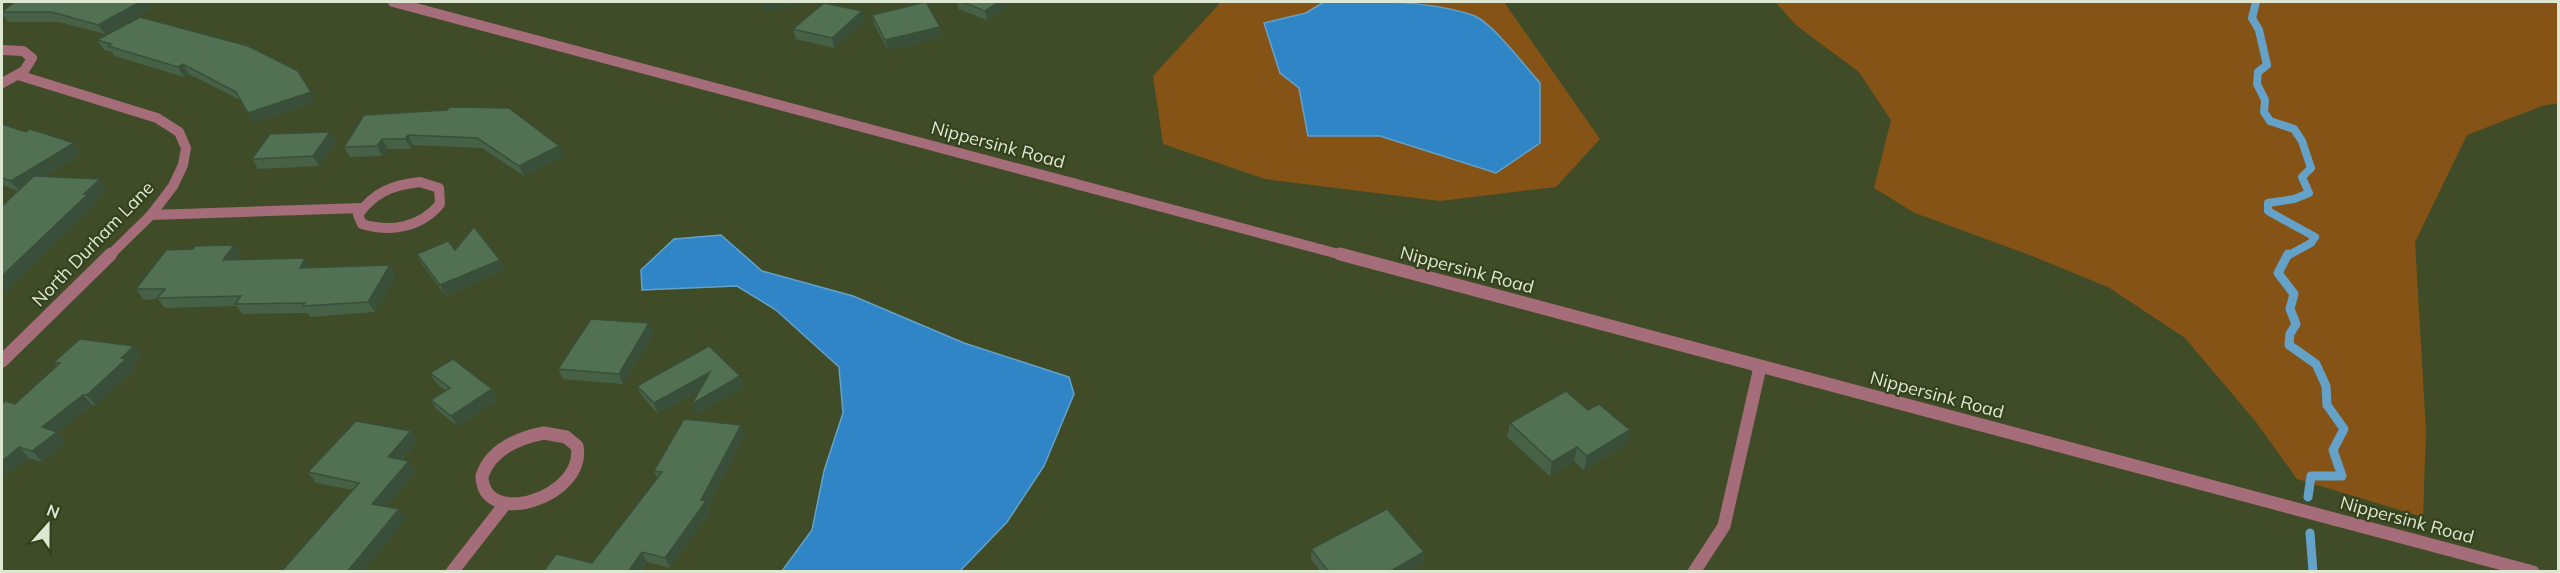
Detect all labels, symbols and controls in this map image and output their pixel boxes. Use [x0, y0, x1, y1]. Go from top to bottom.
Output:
street label: Nippersink Road [929, 116, 1067, 173]
street label: North Durham Lane [27, 176, 158, 311]
street label: Nippersink Road [1398, 241, 1536, 298]
street label: Nippersink Road [1868, 366, 2006, 423]
street label: Nippersink Road [2338, 491, 2476, 548]
north arrow [18, 495, 78, 555]
text: N [44, 499, 63, 522]

